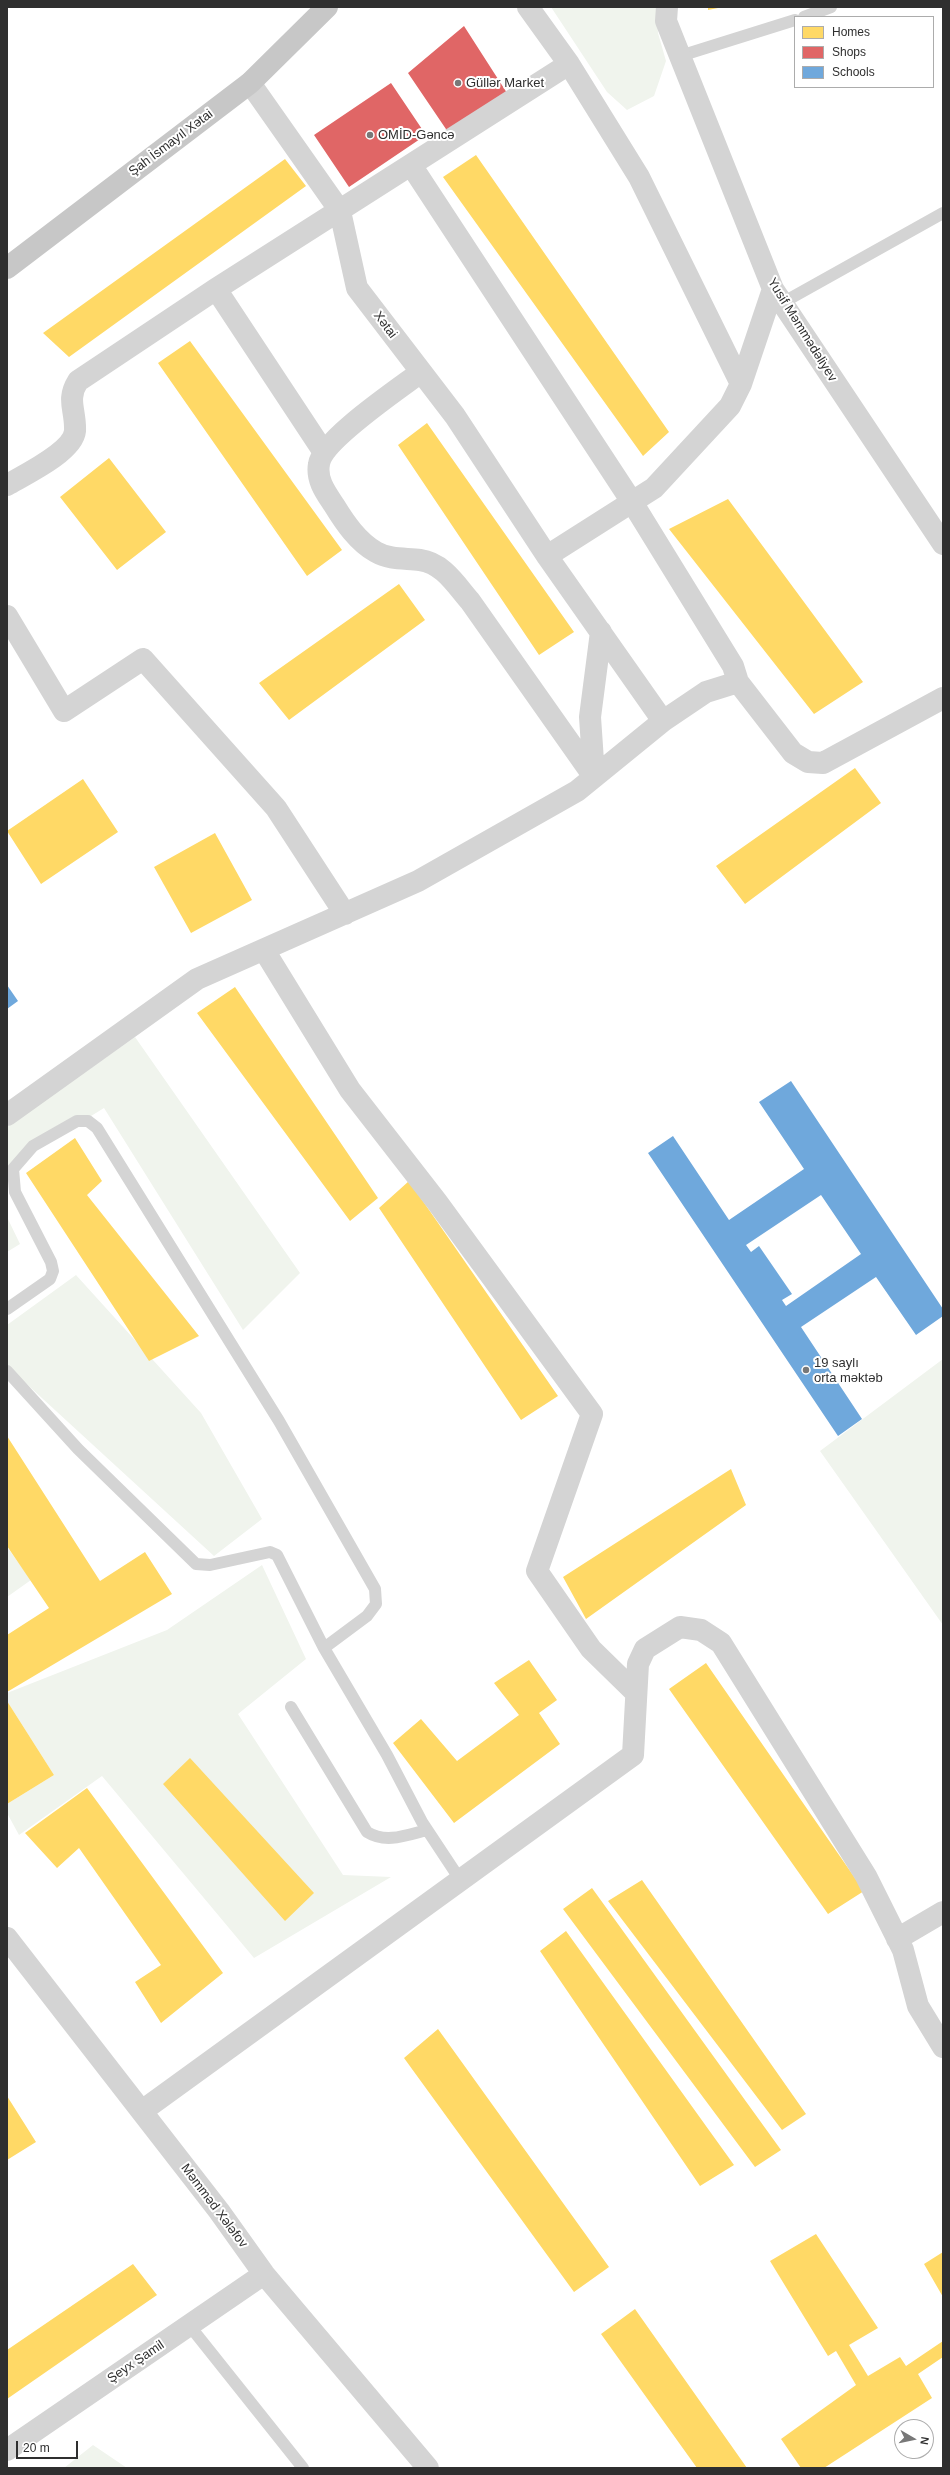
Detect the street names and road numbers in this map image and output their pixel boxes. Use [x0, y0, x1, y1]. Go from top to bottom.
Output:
street label: Şah İsmayıl Xətai [126, 106, 216, 180]
street label: Yusif Məmmədəliyev [764, 275, 840, 385]
street label: Xətai [370, 308, 400, 342]
street label: Məmməd Xələfov [177, 2161, 251, 2251]
street label: Şeyx Şamil [105, 2337, 167, 2387]

